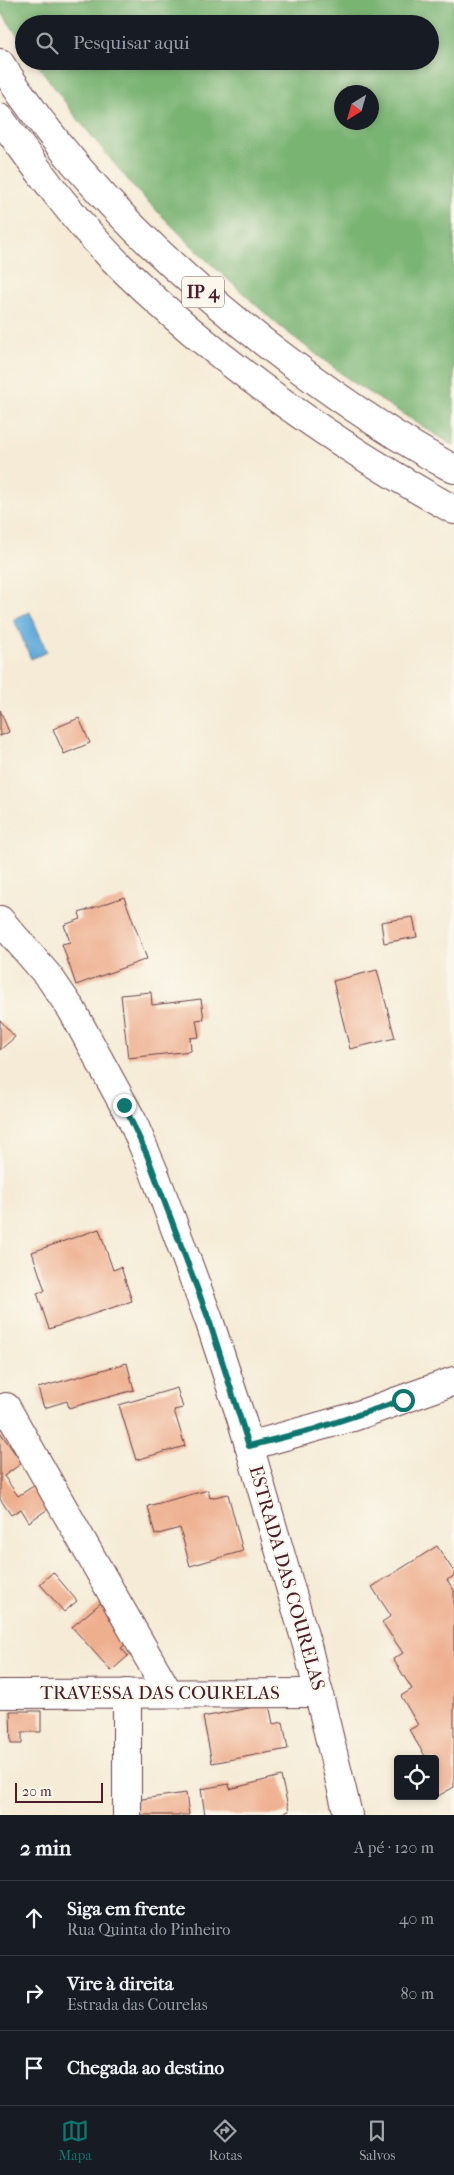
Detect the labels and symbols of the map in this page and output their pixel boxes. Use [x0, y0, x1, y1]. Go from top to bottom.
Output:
north arrow [334, 85, 379, 130]
road number: IP 4 [182, 276, 224, 308]
route end [113, 1094, 136, 1117]
route start [392, 1389, 415, 1412]
street label: ESTRADA DAS COURELAS [244, 1463, 330, 1693]
street label: TRAVESSA DAS COURELAS [40, 1682, 280, 1704]
scale bar [15, 1780, 102, 1803]

